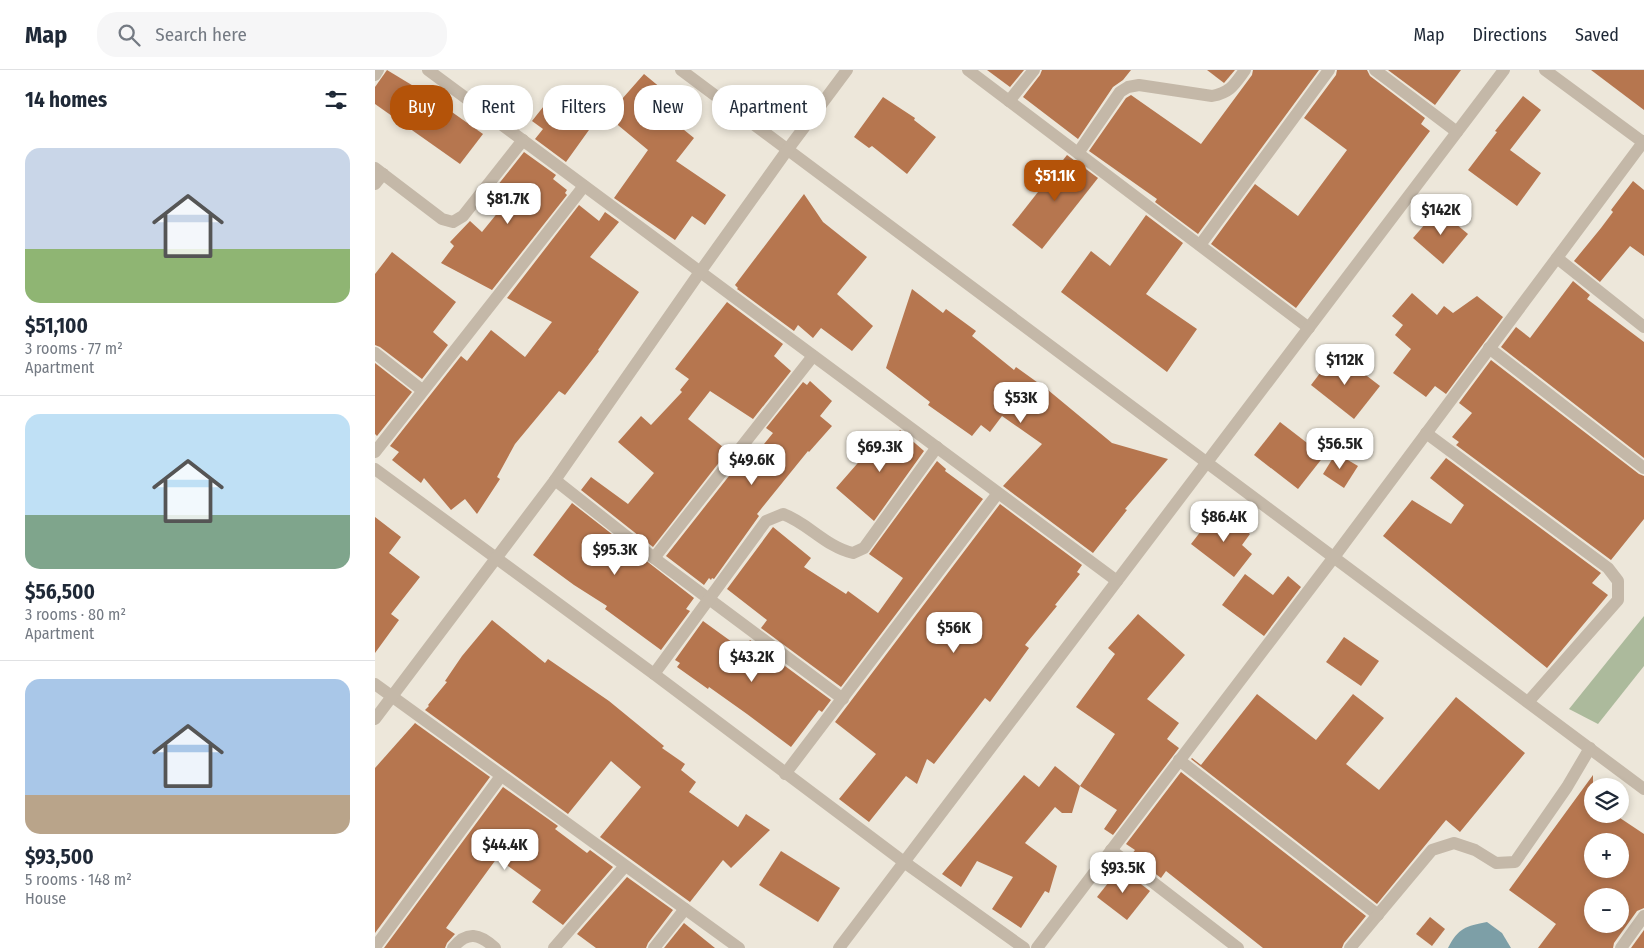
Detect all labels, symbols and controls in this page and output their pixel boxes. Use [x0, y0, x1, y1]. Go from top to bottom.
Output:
search box [97, 12, 447, 57]
text: Map [25, 21, 67, 49]
icon: search [115, 21, 143, 49]
text: Search here [155, 23, 247, 46]
text: Map [1413, 24, 1445, 46]
text: Directions [1473, 24, 1547, 46]
text: Saved [1575, 24, 1619, 46]
chip: Buy [390, 85, 453, 130]
chip: Rent [463, 85, 533, 130]
chip: Filters [543, 85, 624, 130]
chip: New [634, 85, 702, 130]
chip: Apartment [712, 85, 826, 130]
icon: filters [322, 86, 350, 114]
text: 14 homes [25, 87, 107, 113]
pin: $51.1K [1014, 160, 1096, 202]
text: $51.1K [1035, 166, 1075, 185]
icon: home [143, 181, 233, 271]
pin: $81.7K [467, 182, 549, 225]
text: $81.7K [487, 189, 529, 208]
pin: $142K [1406, 194, 1476, 236]
text: $142K [1422, 200, 1460, 219]
text: $51,100 [25, 313, 88, 339]
text: 3 rooms · 77 m² [25, 339, 123, 358]
pin: $112K [1310, 344, 1380, 386]
text: $112K [1326, 350, 1364, 369]
text: Apartment [25, 358, 94, 377]
pin: $53K [991, 382, 1051, 424]
text: $53K [1005, 388, 1037, 407]
pin: $56.5K [1299, 428, 1381, 470]
pin: $69.3K [839, 430, 921, 473]
text: $56.5K [1317, 434, 1363, 453]
text: $69.3K [857, 437, 903, 456]
pin: $49.6K [711, 444, 793, 486]
icon: home [143, 446, 233, 536]
text: $49.6K [729, 450, 775, 469]
pin: $86.4K [1183, 500, 1265, 543]
text: $86.4K [1201, 507, 1247, 526]
pin: $95.3K [574, 534, 656, 576]
text: $95.3K [593, 540, 637, 559]
text: $56,500 [25, 579, 95, 605]
text: 3 rooms · 80 m² [25, 605, 126, 624]
pin: $56K [924, 612, 984, 654]
text: $56K [937, 618, 971, 637]
text: Apartment [25, 624, 94, 643]
pin: $43.2K [711, 640, 793, 683]
text: $43.2K [730, 647, 774, 666]
icon: home [143, 711, 233, 801]
map controls [1584, 778, 1629, 933]
button: layers [1584, 778, 1629, 823]
pin: $44.4K [464, 828, 546, 871]
button: + [1584, 833, 1629, 878]
text: $44.4K [482, 835, 528, 854]
text: $93,500 [25, 844, 94, 870]
pin: $93.5K [1082, 852, 1164, 894]
text: $93.5K [1101, 858, 1145, 877]
text: 5 rooms · 148 m² [25, 870, 132, 889]
button: − [1584, 888, 1629, 933]
text: House [25, 889, 66, 908]

